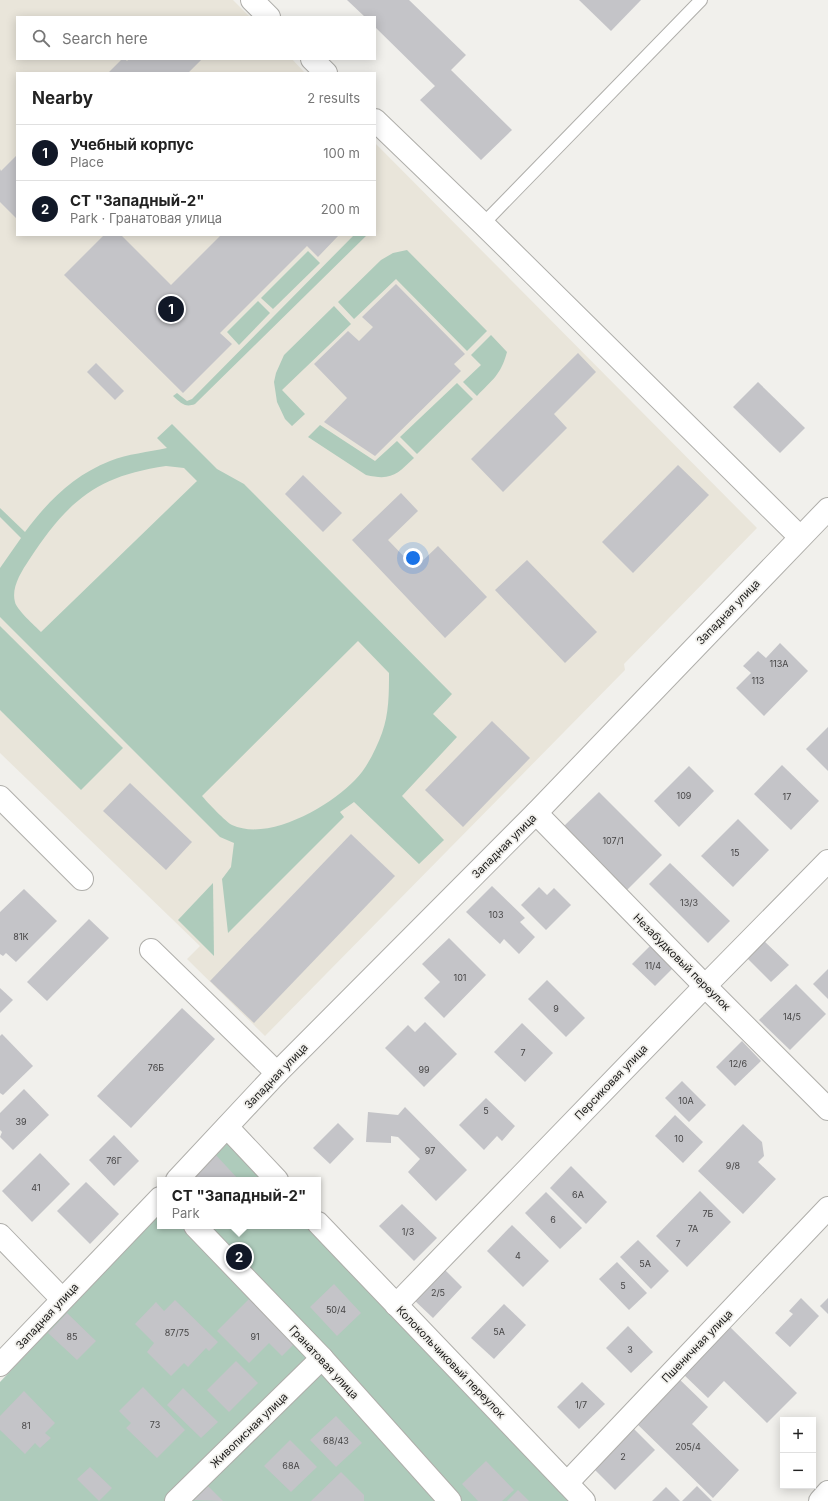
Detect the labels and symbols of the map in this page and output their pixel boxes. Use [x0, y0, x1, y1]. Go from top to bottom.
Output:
pin: 1 [158, 294, 184, 324]
your location [403, 548, 423, 568]
street label: Западная улица [693, 576, 763, 648]
house number: 113А [769, 658, 789, 669]
house number: 113 [752, 675, 765, 686]
house number: 109 [677, 790, 692, 801]
house number: 17 [783, 791, 791, 802]
street label: Западная улица [469, 811, 539, 881]
house number: 107/1 [602, 835, 624, 846]
house number: 15 [730, 847, 740, 858]
house number: 13/3 [680, 897, 698, 908]
house number: 103 [489, 909, 504, 920]
street label: Незабудковый переулок [630, 910, 734, 1014]
house number: 81К [13, 931, 29, 942]
house number: 11/4 [645, 960, 661, 971]
house number: 101 [454, 972, 467, 983]
house number: 9 [553, 1003, 559, 1014]
house number: 14/5 [783, 1011, 801, 1022]
street label: Западная улица [241, 1040, 311, 1112]
street label: Персиковая улица [571, 1041, 651, 1123]
house number: 7 [520, 1047, 526, 1058]
house number: 12/6 [729, 1058, 747, 1069]
house number: 76Б [148, 1062, 164, 1073]
house number: 99 [418, 1064, 430, 1075]
house number: 10А [678, 1095, 694, 1106]
house number: 5 [483, 1105, 489, 1116]
house number: 39 [15, 1116, 27, 1127]
house number: 10 [674, 1133, 684, 1144]
house number: 97 [425, 1145, 435, 1156]
house number: 76Г [106, 1155, 122, 1166]
house number: 9/8 [726, 1160, 741, 1171]
house number: 41 [31, 1182, 41, 1193]
house number: 6А [572, 1189, 584, 1200]
house number: 7Б [703, 1208, 714, 1219]
house number: 6 [550, 1214, 556, 1225]
house number: 7А [688, 1223, 698, 1234]
house number: 1/3 [402, 1226, 415, 1237]
house number: 7 [675, 1238, 681, 1249]
pin: 2 [226, 1242, 252, 1272]
house number: 4 [515, 1250, 521, 1261]
house number: 5А [639, 1258, 651, 1269]
street label: Западная улица [13, 1280, 81, 1352]
house number: 5 [620, 1280, 626, 1291]
house number: 2/5 [431, 1287, 445, 1298]
street label: Колокольчиковый переулок [394, 1303, 508, 1421]
house number: 50/4 [326, 1304, 346, 1315]
street label: Пшеничная улица [659, 1307, 735, 1385]
street label: Гранатовая улица [286, 1322, 362, 1402]
house number: 5А [493, 1326, 505, 1337]
house number: 87/75 [165, 1327, 189, 1338]
house number: 85 [66, 1331, 78, 1342]
house number: 91 [250, 1331, 260, 1342]
house number: 3 [627, 1344, 633, 1355]
street label: Живописная улица [207, 1389, 291, 1471]
house number: 1/7 [575, 1399, 587, 1410]
house number: 73 [150, 1419, 161, 1430]
house number: 81 [21, 1420, 31, 1431]
house number: 68/43 [323, 1435, 349, 1446]
house number: 205/4 [675, 1441, 701, 1452]
house number: 2 [620, 1451, 626, 1462]
house number: 68А [282, 1460, 300, 1471]

